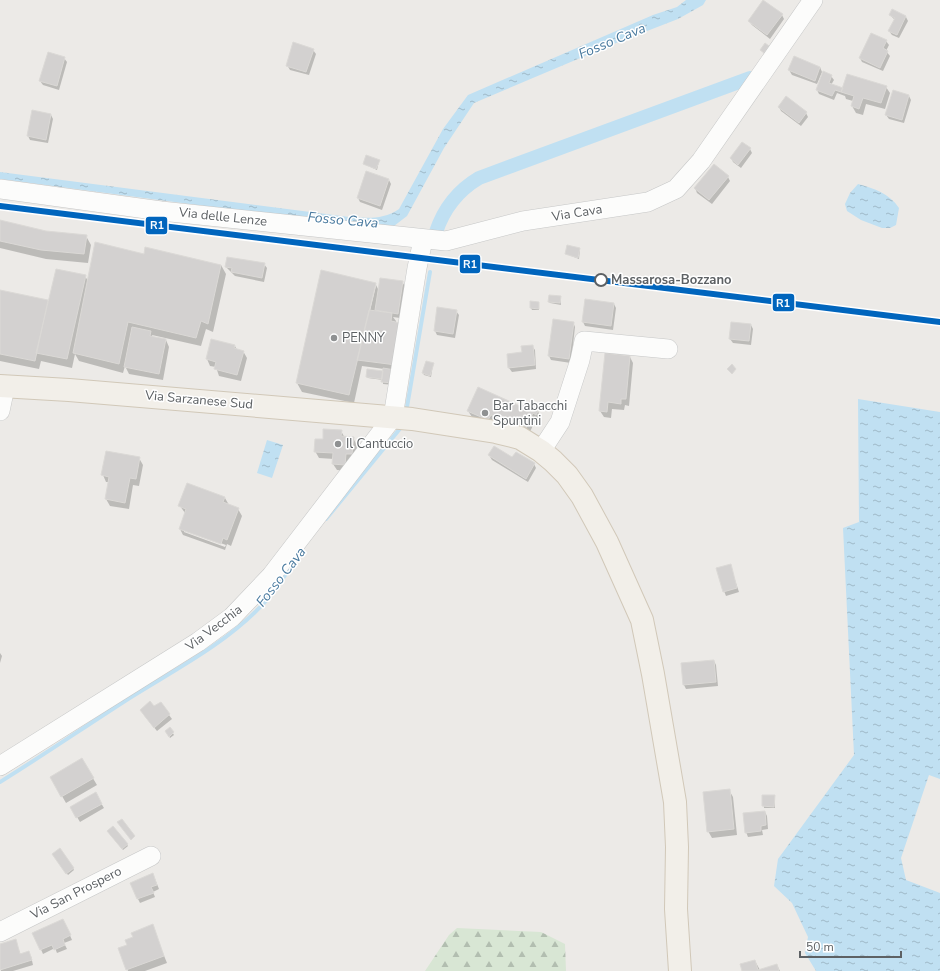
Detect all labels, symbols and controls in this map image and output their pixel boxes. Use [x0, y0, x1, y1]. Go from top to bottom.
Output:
water label: Fosso Cava [576, 18, 648, 64]
street label: Via Cava [549, 200, 604, 226]
street label: Via delle Lenze [177, 203, 268, 231]
water label: Fosso Cava [307, 207, 379, 233]
line badge: R1 [145, 216, 168, 235]
text: R1 [150, 218, 164, 233]
line badge: R1 [459, 254, 481, 274]
text: R1 [463, 257, 477, 272]
place label: Massarosa-Bozzano [611, 271, 732, 289]
marker: Massarosa-Bozzano [594, 273, 608, 287]
line badge: R1 [772, 293, 795, 312]
text: R1 [776, 296, 790, 311]
place label: PENNY [342, 329, 385, 347]
marker: PENNY [329, 333, 339, 343]
street label: Via Sarzanese Sud [143, 386, 254, 414]
place label: Bar Tabacchi Spuntini [493, 397, 567, 430]
marker: Bar Tabacchi Spuntini [480, 408, 490, 418]
place label: Il Cantuccio [346, 435, 413, 453]
marker: Il Cantuccio [333, 439, 343, 449]
water label: Fosso Cava [252, 543, 310, 611]
street label: Via Vecchia [181, 601, 246, 656]
street label: Via San Prospero [26, 862, 125, 924]
scale bar [800, 933, 901, 959]
text: 50 m [806, 939, 834, 955]

